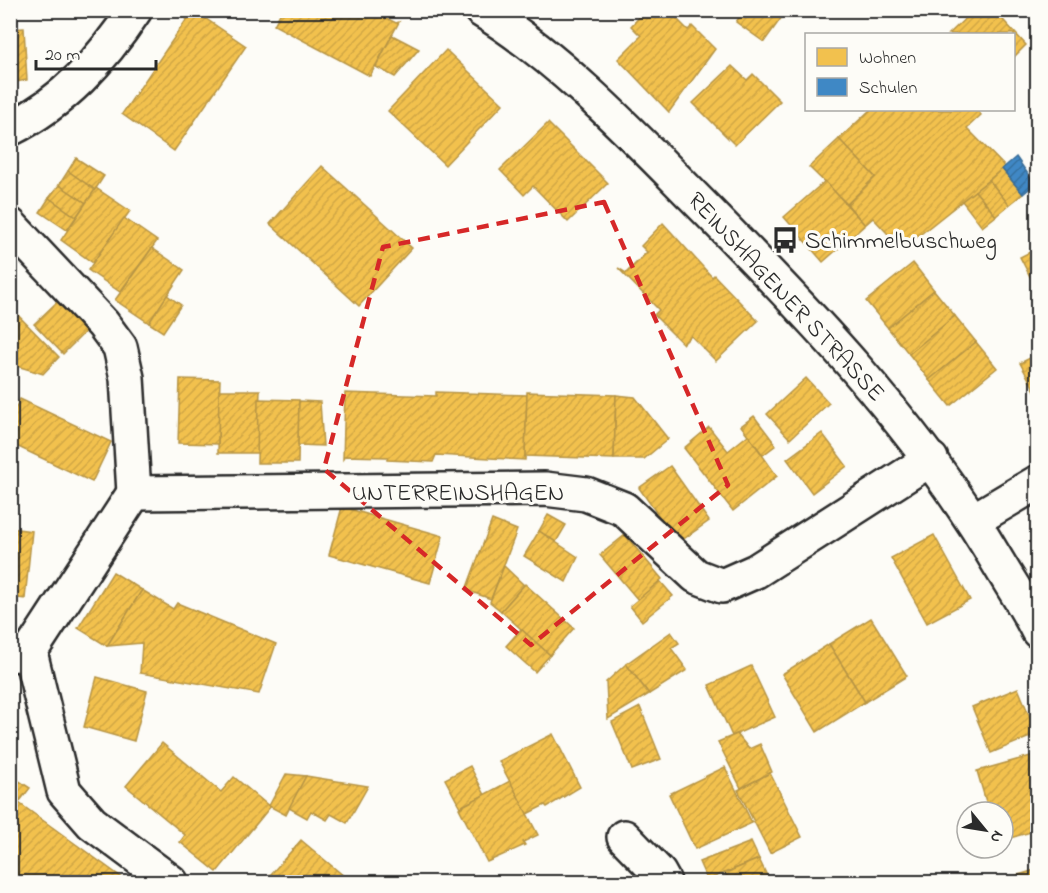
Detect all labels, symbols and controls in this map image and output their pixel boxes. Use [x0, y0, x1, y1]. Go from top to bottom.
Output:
scale bar [36, 33, 156, 71]
legend [805, 33, 1015, 111]
text: 20 m [45, 43, 80, 69]
text: Wohnen [859, 46, 916, 72]
text: Schulen [859, 76, 917, 102]
street label: REINSHAGENER STRASSE [678, 185, 892, 411]
bus stop icon: Schimmelbuschweg [770, 225, 800, 255]
place label: Schimmelbuschweg [805, 225, 997, 260]
street label: UNTERREINSHAGEN [352, 477, 564, 512]
north arrow [955, 800, 1015, 860]
text: N [983, 826, 1009, 847]

